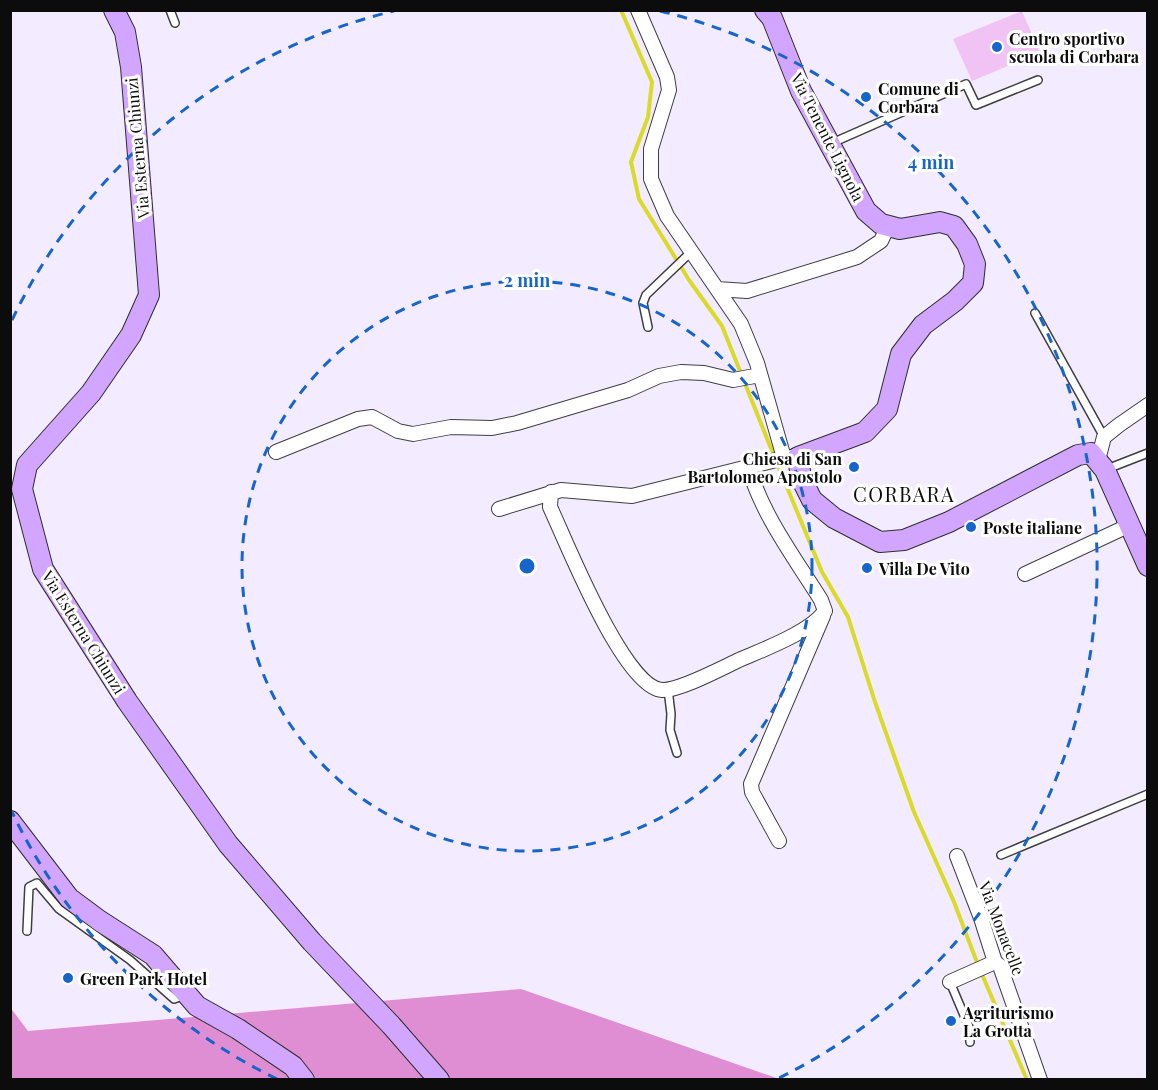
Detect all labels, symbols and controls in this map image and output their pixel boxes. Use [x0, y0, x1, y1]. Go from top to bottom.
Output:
place label: Centro sportivo scuola di Corbara [1009, 28, 1140, 67]
marker: Centro sportivo scuola di Corbara [990, 40, 1004, 54]
street label: Via Tenente Lignola [786, 68, 869, 205]
street label: Via Esterna Chiunzi [120, 76, 154, 220]
place label: Comune di Corbara [878, 78, 959, 117]
marker: Comune di Corbara [859, 90, 873, 104]
text: 4 min [908, 150, 954, 174]
text: 2 min [504, 268, 550, 292]
place label: Chiesa di San Bartolomeo Apostolo [687, 448, 842, 487]
marker: Chiesa di San Bartolomeo Apostolo [847, 460, 861, 474]
district label: CORBARA [853, 480, 955, 507]
place label: Poste italiane [983, 517, 1082, 538]
marker: Poste italiane [964, 520, 978, 534]
centre of rings [517, 556, 537, 576]
place label: Villa De Vito [878, 558, 970, 579]
marker: Villa De Vito [860, 561, 874, 575]
street label: Via Esterna Chiunzi [37, 566, 131, 698]
street label: Via Monacelle [974, 877, 1030, 978]
place label: Green Park Hotel [80, 968, 207, 989]
marker: Green Park Hotel [61, 971, 75, 985]
place label: Agriturismo La Grotta [962, 1002, 1054, 1041]
marker: Agriturismo La Grotta [944, 1014, 958, 1028]

